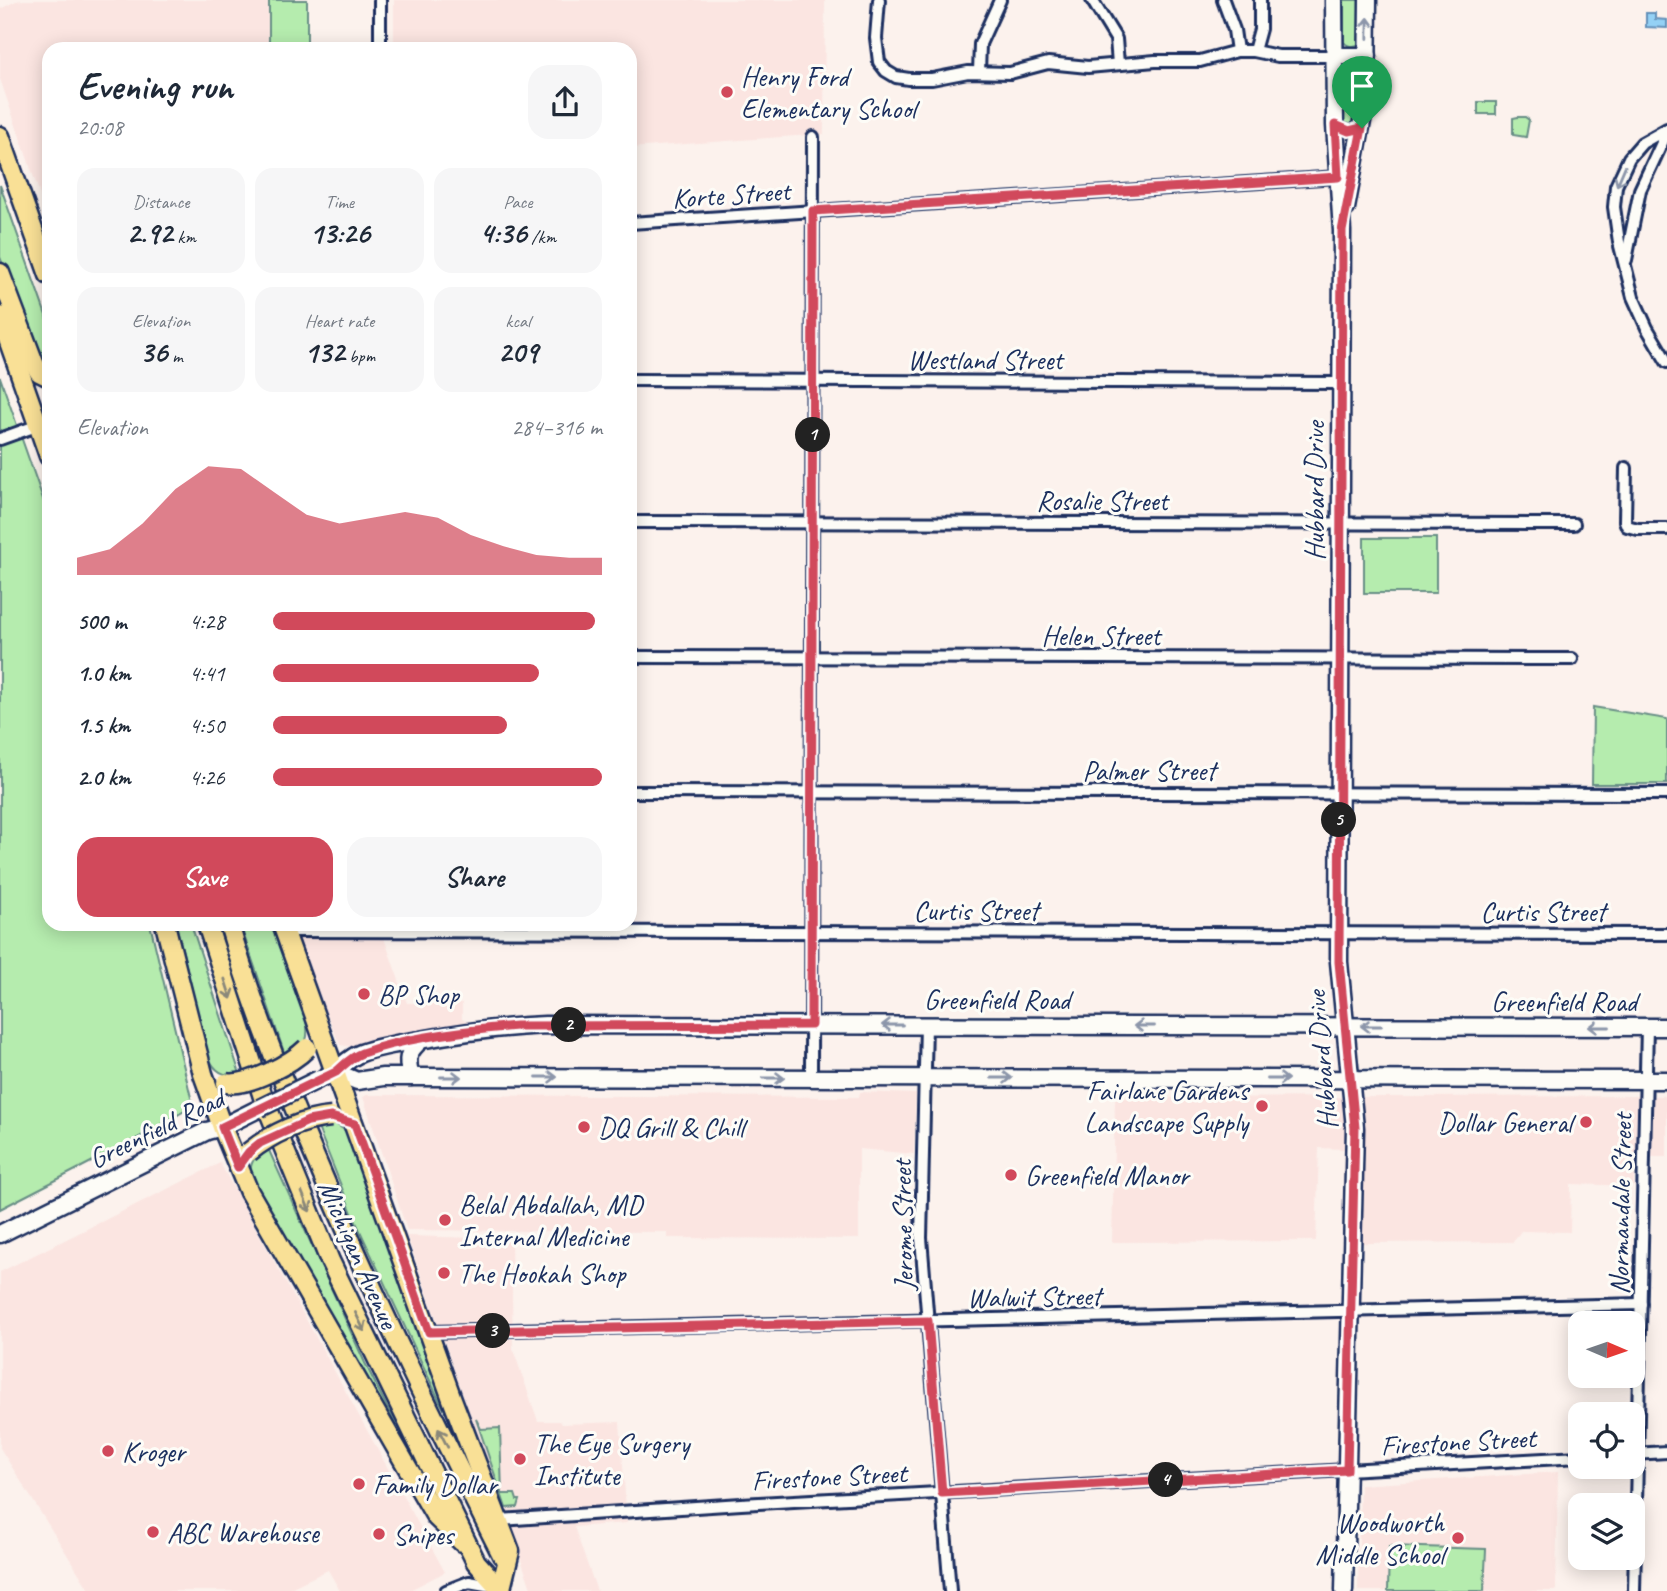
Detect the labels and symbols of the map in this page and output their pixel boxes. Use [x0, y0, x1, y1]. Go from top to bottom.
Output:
one-way arrow [1361, 17, 1375, 40]
pin [1332, 56, 1392, 128]
place label: Henry Ford Elementary School [741, 59, 921, 126]
marker: Henry Ford Elementary School [719, 84, 735, 100]
one-way arrow [1614, 165, 1627, 186]
street label: Korte Street [671, 173, 794, 216]
street label: Westland Street [907, 342, 1065, 377]
pin: 1 [796, 418, 830, 452]
street label: Hubbard Drive [1297, 420, 1332, 561]
street label: Rosalie Street [1036, 483, 1171, 518]
street label: Helen Street [1042, 618, 1163, 653]
street label: Palmer Street [1083, 753, 1219, 788]
pin: 5 [1322, 802, 1356, 838]
street label: Curtis Street [913, 893, 1042, 928]
street label: Curtis Street [1480, 894, 1609, 929]
place label: BP Shop [378, 977, 460, 1012]
one-way arrow [222, 978, 235, 1000]
street label: Greenfield Road [924, 982, 1074, 1017]
street label: Greenfield Road [1491, 984, 1641, 1019]
marker: BP Shop [356, 986, 372, 1002]
street label: Hubbard Drive [1298, 987, 1345, 1131]
pin: 2 [552, 1007, 586, 1042]
one-way arrow [881, 1018, 904, 1032]
one-way arrow [1133, 1019, 1156, 1033]
one-way arrow [1360, 1019, 1383, 1033]
one-way arrow [1588, 1020, 1611, 1034]
one-way arrow [440, 1070, 463, 1084]
one-way arrow [535, 1070, 558, 1084]
one-way arrow [762, 1071, 785, 1085]
one-way arrow [990, 1071, 1013, 1085]
one-way arrow [1266, 1072, 1289, 1086]
place label: Fairlane Gardens Landscape Supply [1084, 1073, 1250, 1140]
street label: Greenfield Road [83, 1079, 233, 1176]
marker: Fairlane Gardens Landscape Supply [1254, 1098, 1270, 1114]
place label: Dollar General [1438, 1105, 1577, 1140]
place label: DQ Grill & Chill [598, 1110, 749, 1145]
street label: Normandale Street [1601, 1110, 1640, 1295]
marker: Dollar General [1578, 1114, 1594, 1130]
marker: DQ Grill & Chill [576, 1119, 592, 1135]
street label: Jerome Street [884, 1157, 921, 1293]
place label: Greenfield Manor [1025, 1158, 1191, 1193]
marker: Greenfield Manor [1003, 1167, 1019, 1183]
street label: Michigan Avenue [310, 1175, 408, 1336]
place label: Belal Abdallah, MD Internal Medicine [459, 1187, 644, 1254]
one-way arrow [301, 1191, 314, 1213]
marker: Belal Abdallah, MD Internal Medicine [437, 1212, 453, 1228]
place label: The Hookah Shop [458, 1256, 627, 1291]
marker: The Hookah Shop [436, 1265, 452, 1281]
street label: Walwit Street [967, 1278, 1105, 1315]
one-way arrow [354, 1311, 368, 1332]
north arrow [1568, 1311, 1645, 1388]
pin: 3 [476, 1314, 510, 1348]
street label: Firestone Street [1380, 1420, 1539, 1463]
place label: The Eye Surgery Institute [534, 1426, 692, 1493]
one-way arrow [436, 1428, 450, 1449]
place label: Kroger [122, 1434, 187, 1469]
marker: Kroger [100, 1443, 116, 1459]
marker: The Eye Surgery Institute [512, 1451, 528, 1467]
street label: Firestone Street [751, 1455, 910, 1498]
pin: 4 [1148, 1462, 1184, 1498]
place label: Family Dollar [373, 1467, 499, 1502]
marker: Family Dollar [351, 1476, 367, 1492]
place label: Woodworth Middle School [1316, 1505, 1449, 1572]
place label: ABC Warehouse [167, 1515, 320, 1550]
place label: Snipes [393, 1517, 456, 1552]
marker: ABC Warehouse [145, 1524, 161, 1540]
marker: Snipes [371, 1526, 387, 1542]
marker: Woodworth Middle School [1450, 1530, 1466, 1546]

